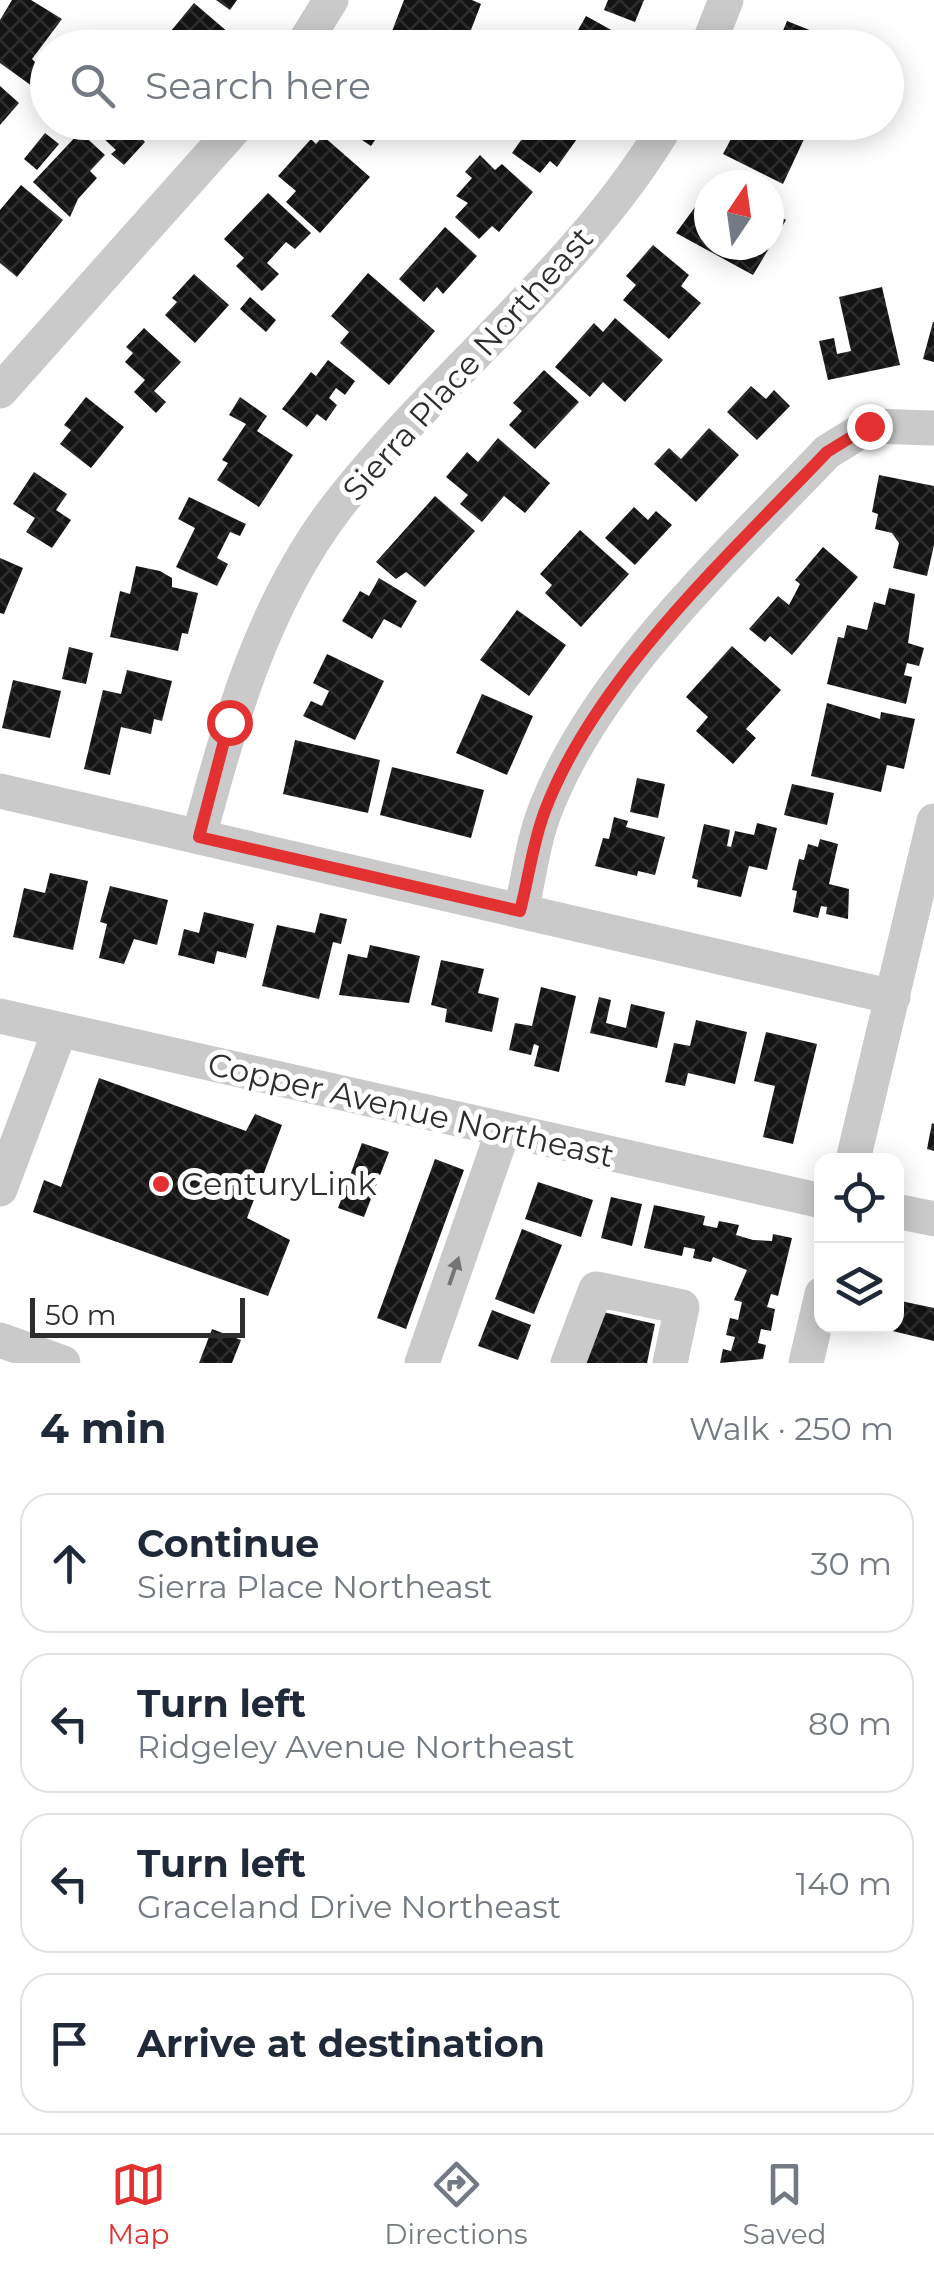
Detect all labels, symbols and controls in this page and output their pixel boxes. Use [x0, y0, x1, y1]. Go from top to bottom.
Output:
search box [30, 30, 904, 140]
icon: search [65, 58, 120, 113]
text: Search here [145, 62, 371, 109]
north arrow [694, 170, 784, 260]
street label: Sierra Place Northeast [334, 219, 601, 509]
route end [847, 404, 893, 450]
route start [207, 700, 253, 746]
street label: Copper Avenue Northeast [204, 1044, 618, 1175]
map controls [814, 1153, 904, 1333]
button: locate [814, 1153, 904, 1243]
place label: CenturyLink [181, 1164, 377, 1203]
marker: CenturyLink [150, 1173, 172, 1195]
button: layers [814, 1243, 904, 1333]
one-way arrow [447, 1256, 462, 1286]
scale bar [30, 1293, 245, 1338]
text: 50 m [45, 1298, 116, 1332]
text: 4 min [40, 1402, 167, 1454]
text: Walk · 250 m [689, 1409, 894, 1448]
text: Continue [137, 1520, 319, 1567]
icon: ahead [42, 1536, 97, 1591]
text: 30 m [810, 1544, 892, 1583]
text: Sierra Place Northeast [137, 1567, 492, 1606]
text: Turn left [137, 1680, 306, 1727]
icon: left [42, 1696, 97, 1751]
text: 80 m [808, 1704, 892, 1743]
text: Ridgeley Avenue Northeast [137, 1727, 575, 1766]
text: Turn left [137, 1840, 306, 1887]
icon: left [42, 1856, 97, 1911]
text: 140 m [796, 1864, 892, 1903]
text: Graceland Drive Northeast [137, 1887, 561, 1926]
icon: arrive [42, 2016, 97, 2071]
text: Arrive at destination [137, 2020, 545, 2067]
tab: Map [107, 2157, 170, 2251]
tab: Directions [384, 2157, 528, 2251]
tab: Saved [742, 2157, 827, 2251]

